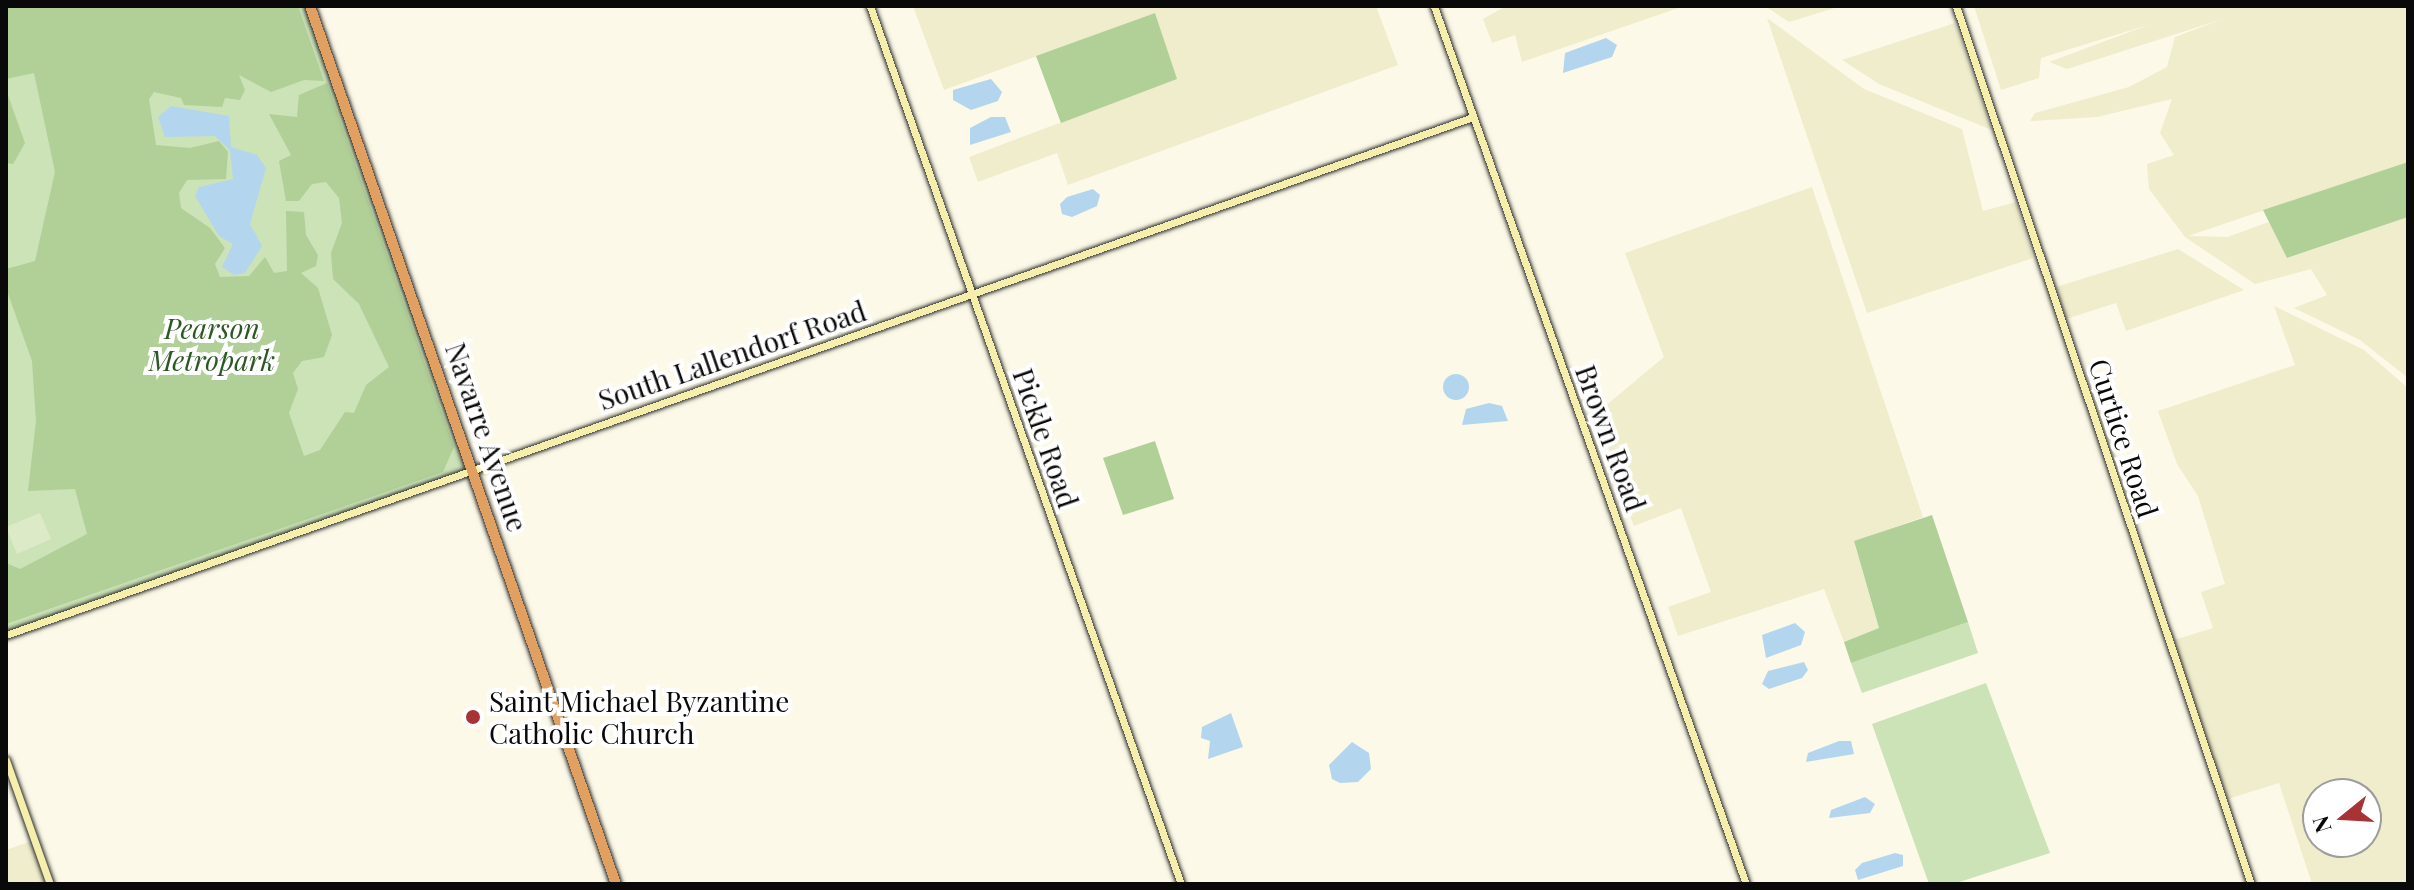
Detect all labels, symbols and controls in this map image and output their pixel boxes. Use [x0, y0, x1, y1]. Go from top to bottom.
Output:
street label: South Lallendorf Road [594, 293, 870, 417]
park label: Pearson Metropark [149, 311, 275, 377]
street label: Navarre Avenue [439, 338, 535, 536]
street label: Curtice Road [2083, 355, 2165, 521]
street label: Brown Road [1569, 360, 1653, 516]
street label: Pickle Road [1006, 364, 1086, 512]
place label: Saint Michael Byzantine Catholic Church [489, 684, 790, 750]
marker: Saint Michael Byzantine Catholic Church [464, 708, 482, 726]
north arrow [2302, 778, 2382, 858]
text: N [2304, 813, 2338, 837]

